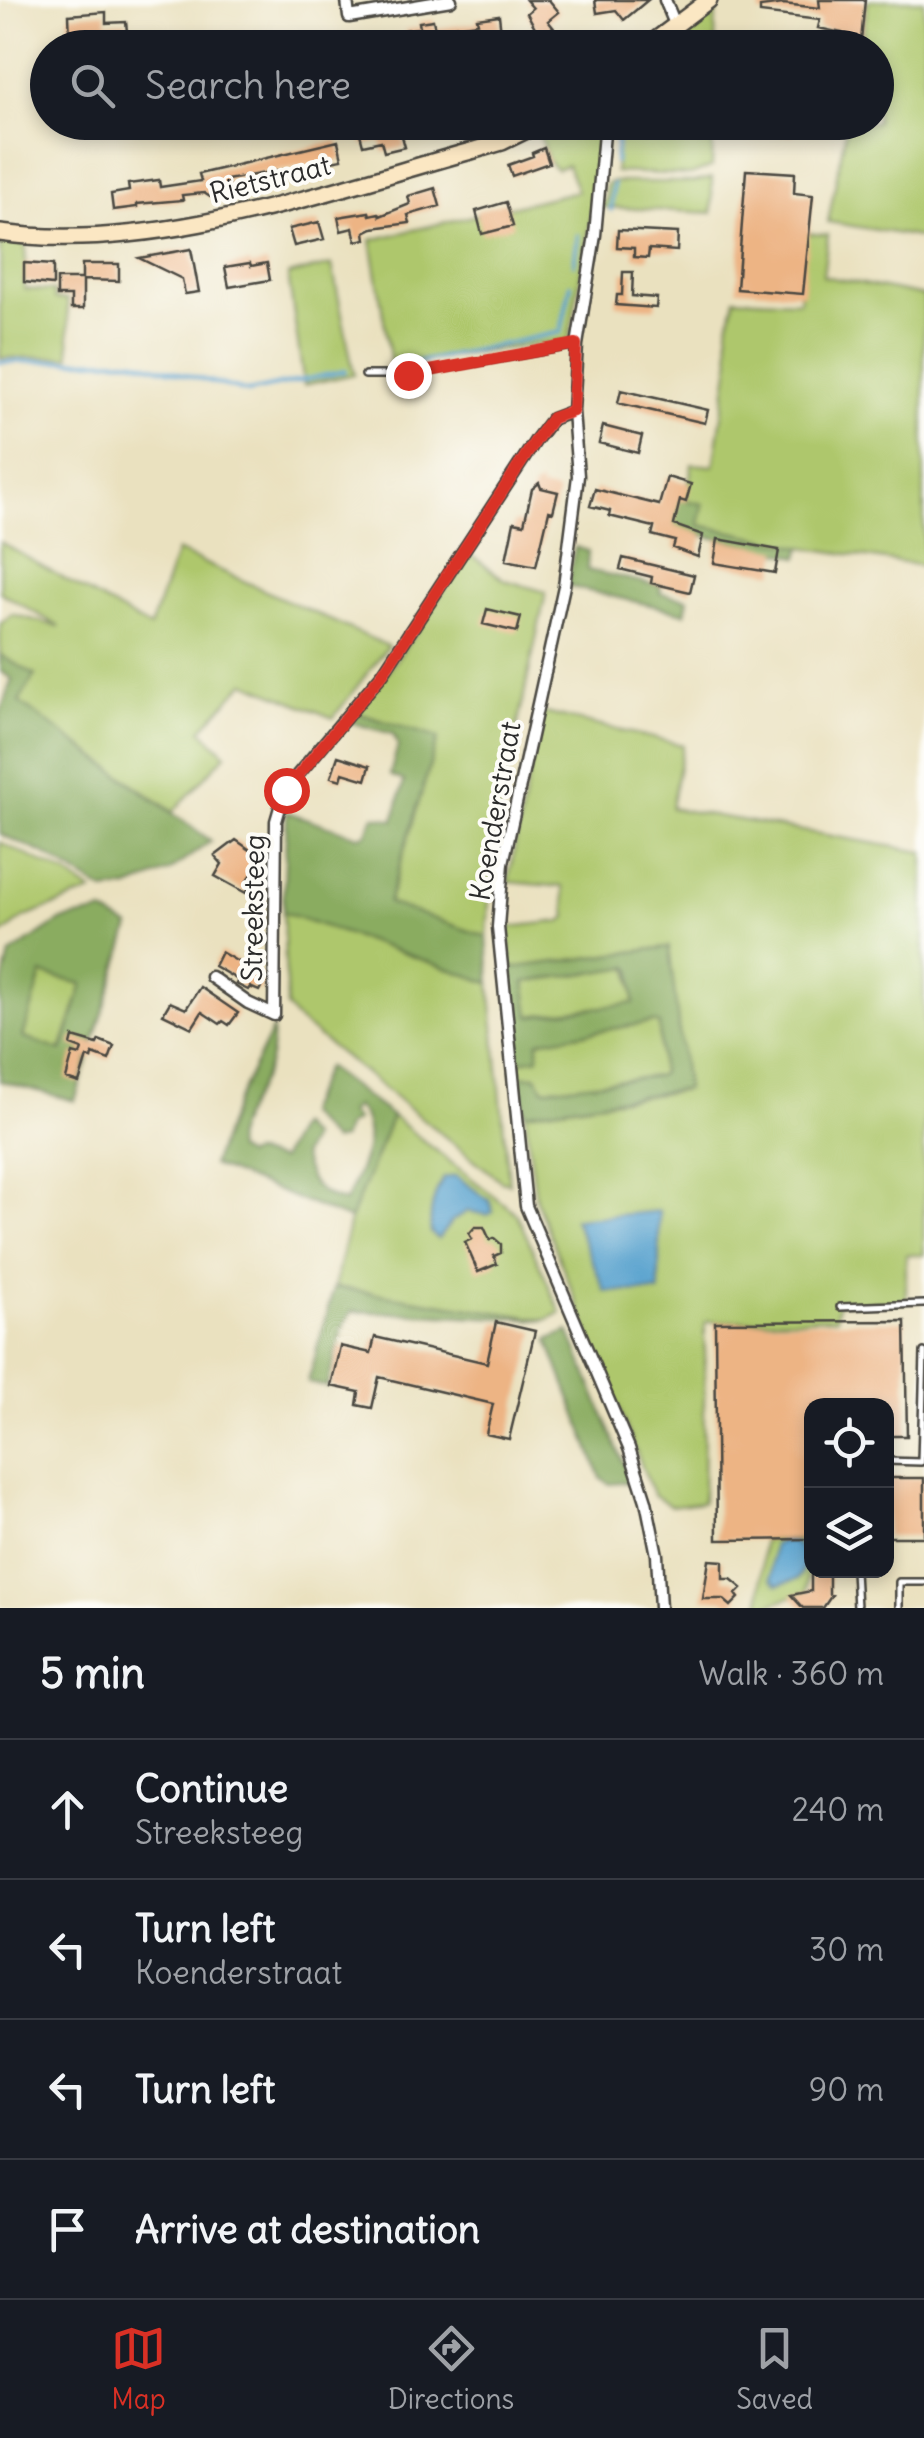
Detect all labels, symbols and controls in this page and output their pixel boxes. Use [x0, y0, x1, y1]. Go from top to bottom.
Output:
search box [30, 30, 894, 140]
icon: search [65, 58, 120, 113]
text: Search here [145, 62, 351, 109]
street label: Rietstraat [206, 147, 334, 211]
route end [386, 353, 432, 399]
street label: Koenderstraat [462, 719, 528, 903]
route start [264, 768, 310, 814]
street label: Streeksteeg [234, 834, 272, 982]
map controls [804, 1398, 894, 1578]
button: locate [804, 1398, 894, 1488]
button: layers [804, 1488, 894, 1578]
text: 5 min [40, 1647, 145, 1699]
text: Walk · 360 m [698, 1653, 884, 1694]
text: Continue [135, 1765, 288, 1812]
icon: ahead [40, 1782, 95, 1837]
text: 240 m [792, 1789, 884, 1830]
text: Streeksteeg [135, 1812, 303, 1853]
text: Turn left [135, 1905, 275, 1952]
icon: left [40, 1922, 95, 1977]
text: 30 m [809, 1929, 884, 1970]
text: Koenderstraat [135, 1952, 342, 1993]
icon: left [40, 2062, 95, 2117]
text: Turn left [135, 2066, 275, 2113]
text: 90 m [809, 2069, 884, 2110]
icon: arrive [40, 2202, 95, 2257]
text: Arrive at destination [135, 2206, 480, 2253]
tab: Map [111, 2321, 166, 2417]
tab: Directions [388, 2321, 514, 2417]
tab: Saved [736, 2321, 813, 2417]

